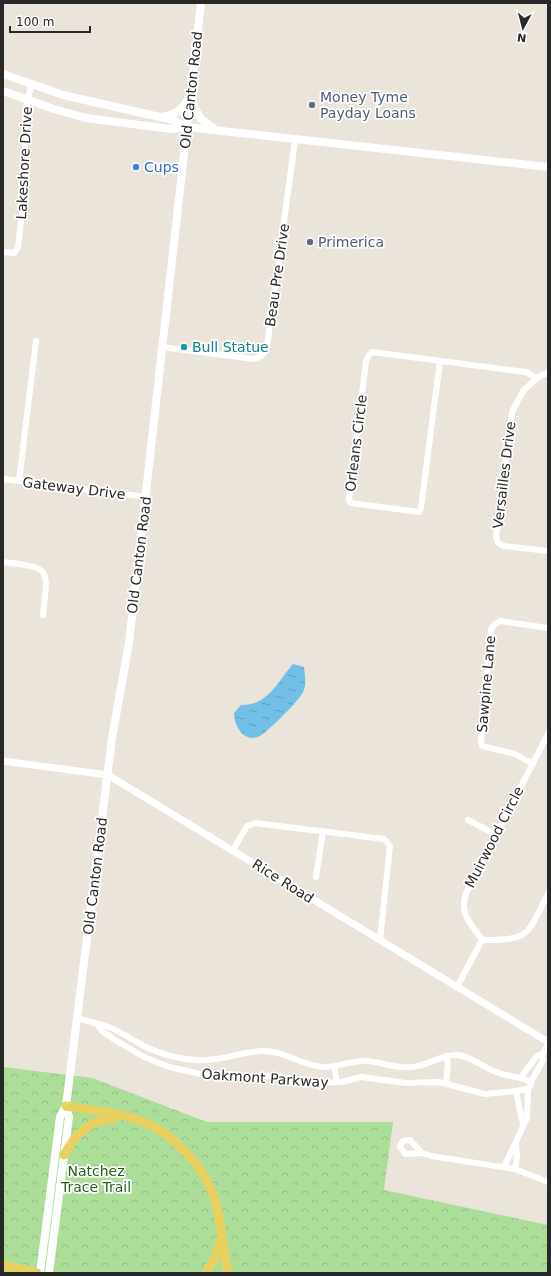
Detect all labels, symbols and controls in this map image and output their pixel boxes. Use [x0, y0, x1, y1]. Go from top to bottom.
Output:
scale bar [10, 8, 90, 34]
north arrow [503, 8, 543, 48]
text: 100 m [16, 15, 54, 29]
street label: Old Canton Road [177, 30, 205, 150]
text: N [516, 30, 527, 44]
place label: Money Tyme Payday Loans [320, 89, 416, 121]
marker: Money Tyme Payday Loans [307, 100, 317, 110]
street label: Lakeshore Drive [13, 106, 35, 220]
place label: Cups [144, 159, 179, 175]
marker: Cups [131, 162, 141, 172]
street label: Beau Pre Drive [262, 222, 292, 328]
place label: Primerica [318, 234, 384, 250]
marker: Primerica [305, 237, 315, 247]
place label: Bull Statue [192, 339, 269, 355]
marker: Bull Statue [179, 342, 189, 352]
street label: Orleans Circle [342, 393, 370, 493]
street label: Versailles Drive [489, 420, 519, 530]
street label: Gateway Drive [22, 474, 126, 502]
street label: Old Canton Road [124, 495, 154, 615]
street label: Sawpine Lane [474, 635, 498, 733]
street label: Muirwood Circle [461, 784, 527, 890]
street label: Old Canton Road [80, 816, 110, 936]
street label: Rice Road [249, 856, 317, 906]
street label: Oakmont Parkway [201, 1066, 329, 1090]
park label: Natchez Trace Trail [60, 1163, 131, 1195]

